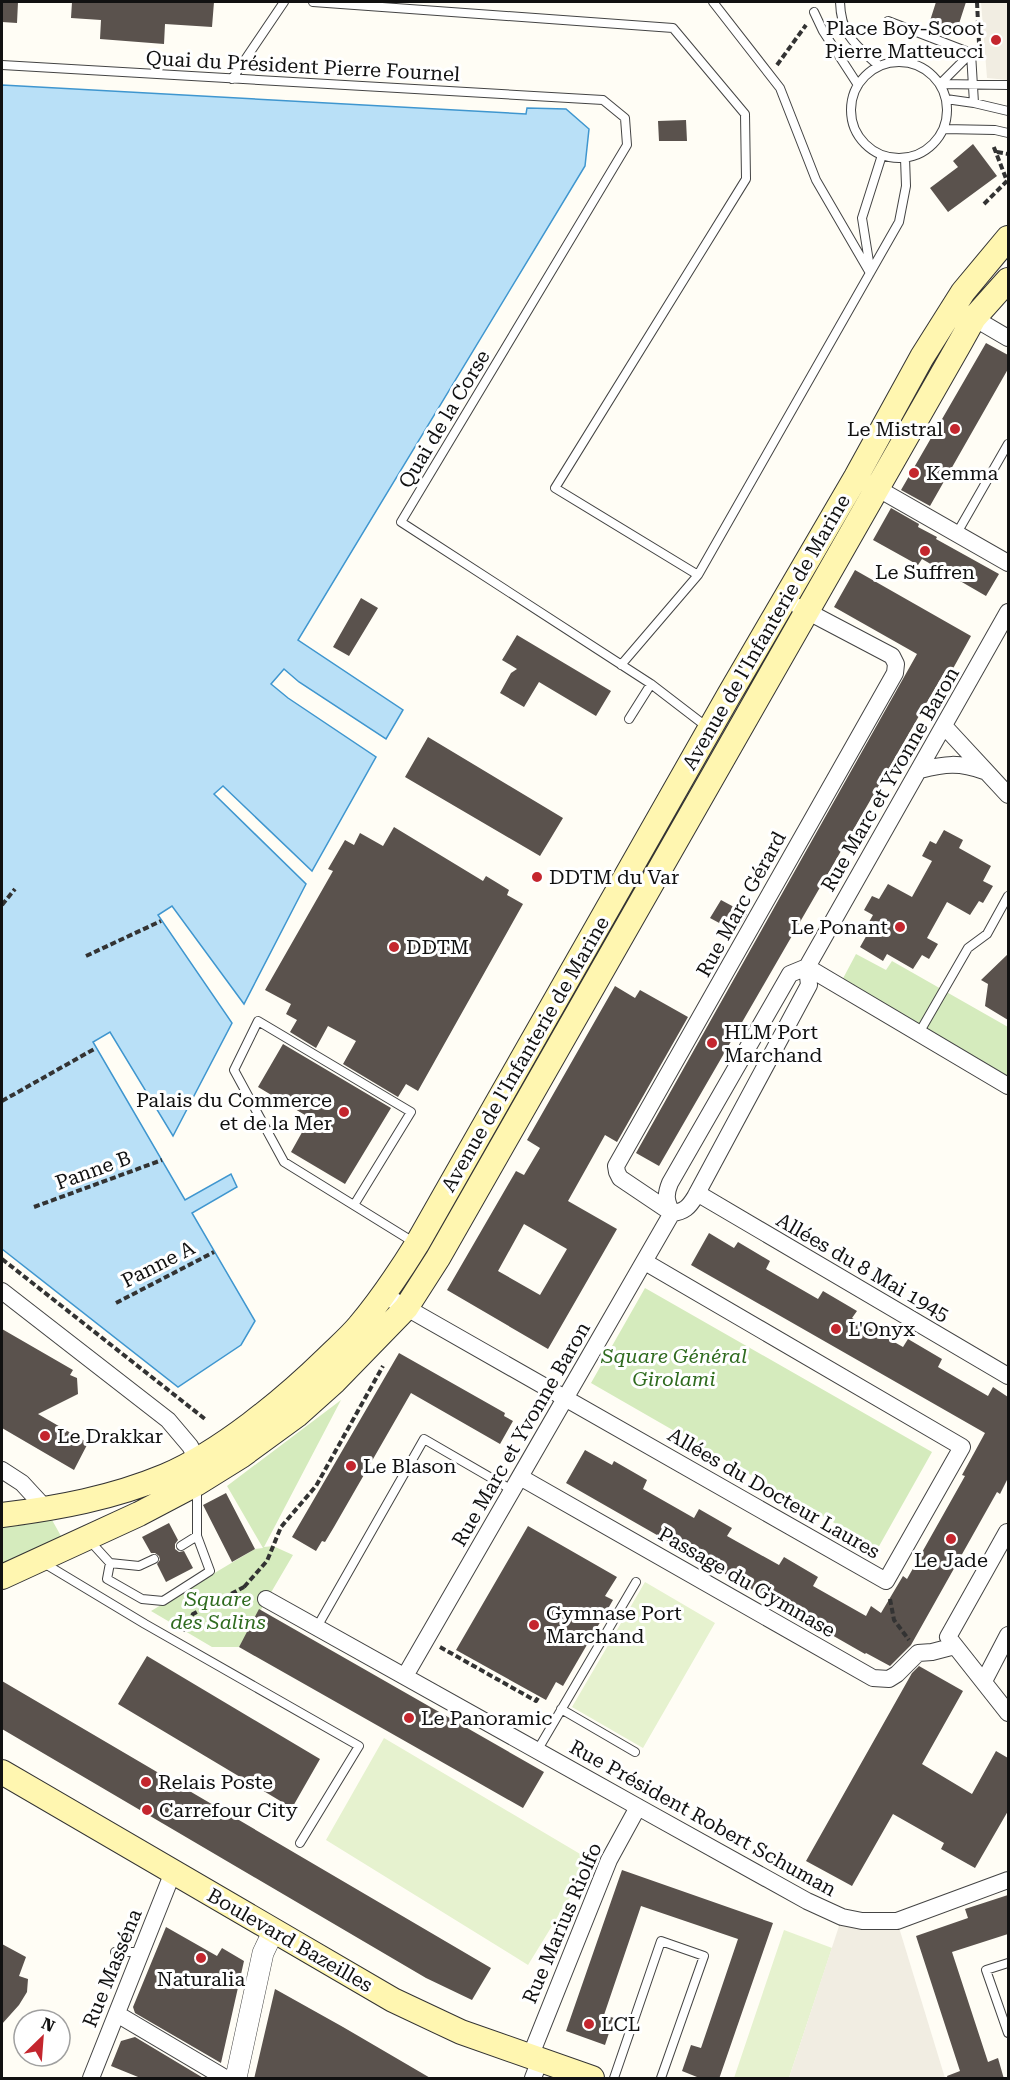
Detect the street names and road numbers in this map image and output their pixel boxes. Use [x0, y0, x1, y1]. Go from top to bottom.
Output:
street label: Quai du Président Pierre Fournel [145, 46, 461, 86]
street label: Quai de la Corse [393, 346, 495, 492]
street label: Avenue de l'Infanterie de Marine [677, 490, 855, 774]
street label: Rue Marc et Yvonne Baron [816, 663, 964, 895]
street label: Rue Marc Gérard [691, 827, 791, 981]
street label: Avenue de l'Infanterie de Marine [436, 912, 614, 1196]
street label: Panne B [52, 1145, 134, 1195]
street label: Allées du 8 Mai 1945 [772, 1208, 954, 1326]
street label: Panne A [117, 1235, 199, 1293]
street label: Rue Marc et Yvonne Baron [447, 1318, 595, 1550]
street label: Allées du Docteur Laures [664, 1422, 884, 1564]
street label: Passage du Gymnase [654, 1522, 840, 1642]
street label: Rue Président Robert Schuman [566, 1735, 841, 1901]
street label: Rue Marius Riolfo [517, 1839, 607, 2007]
street label: Boulevard Bazeilles [203, 1883, 377, 1997]
street label: Rue Masséna [77, 1905, 147, 2031]

